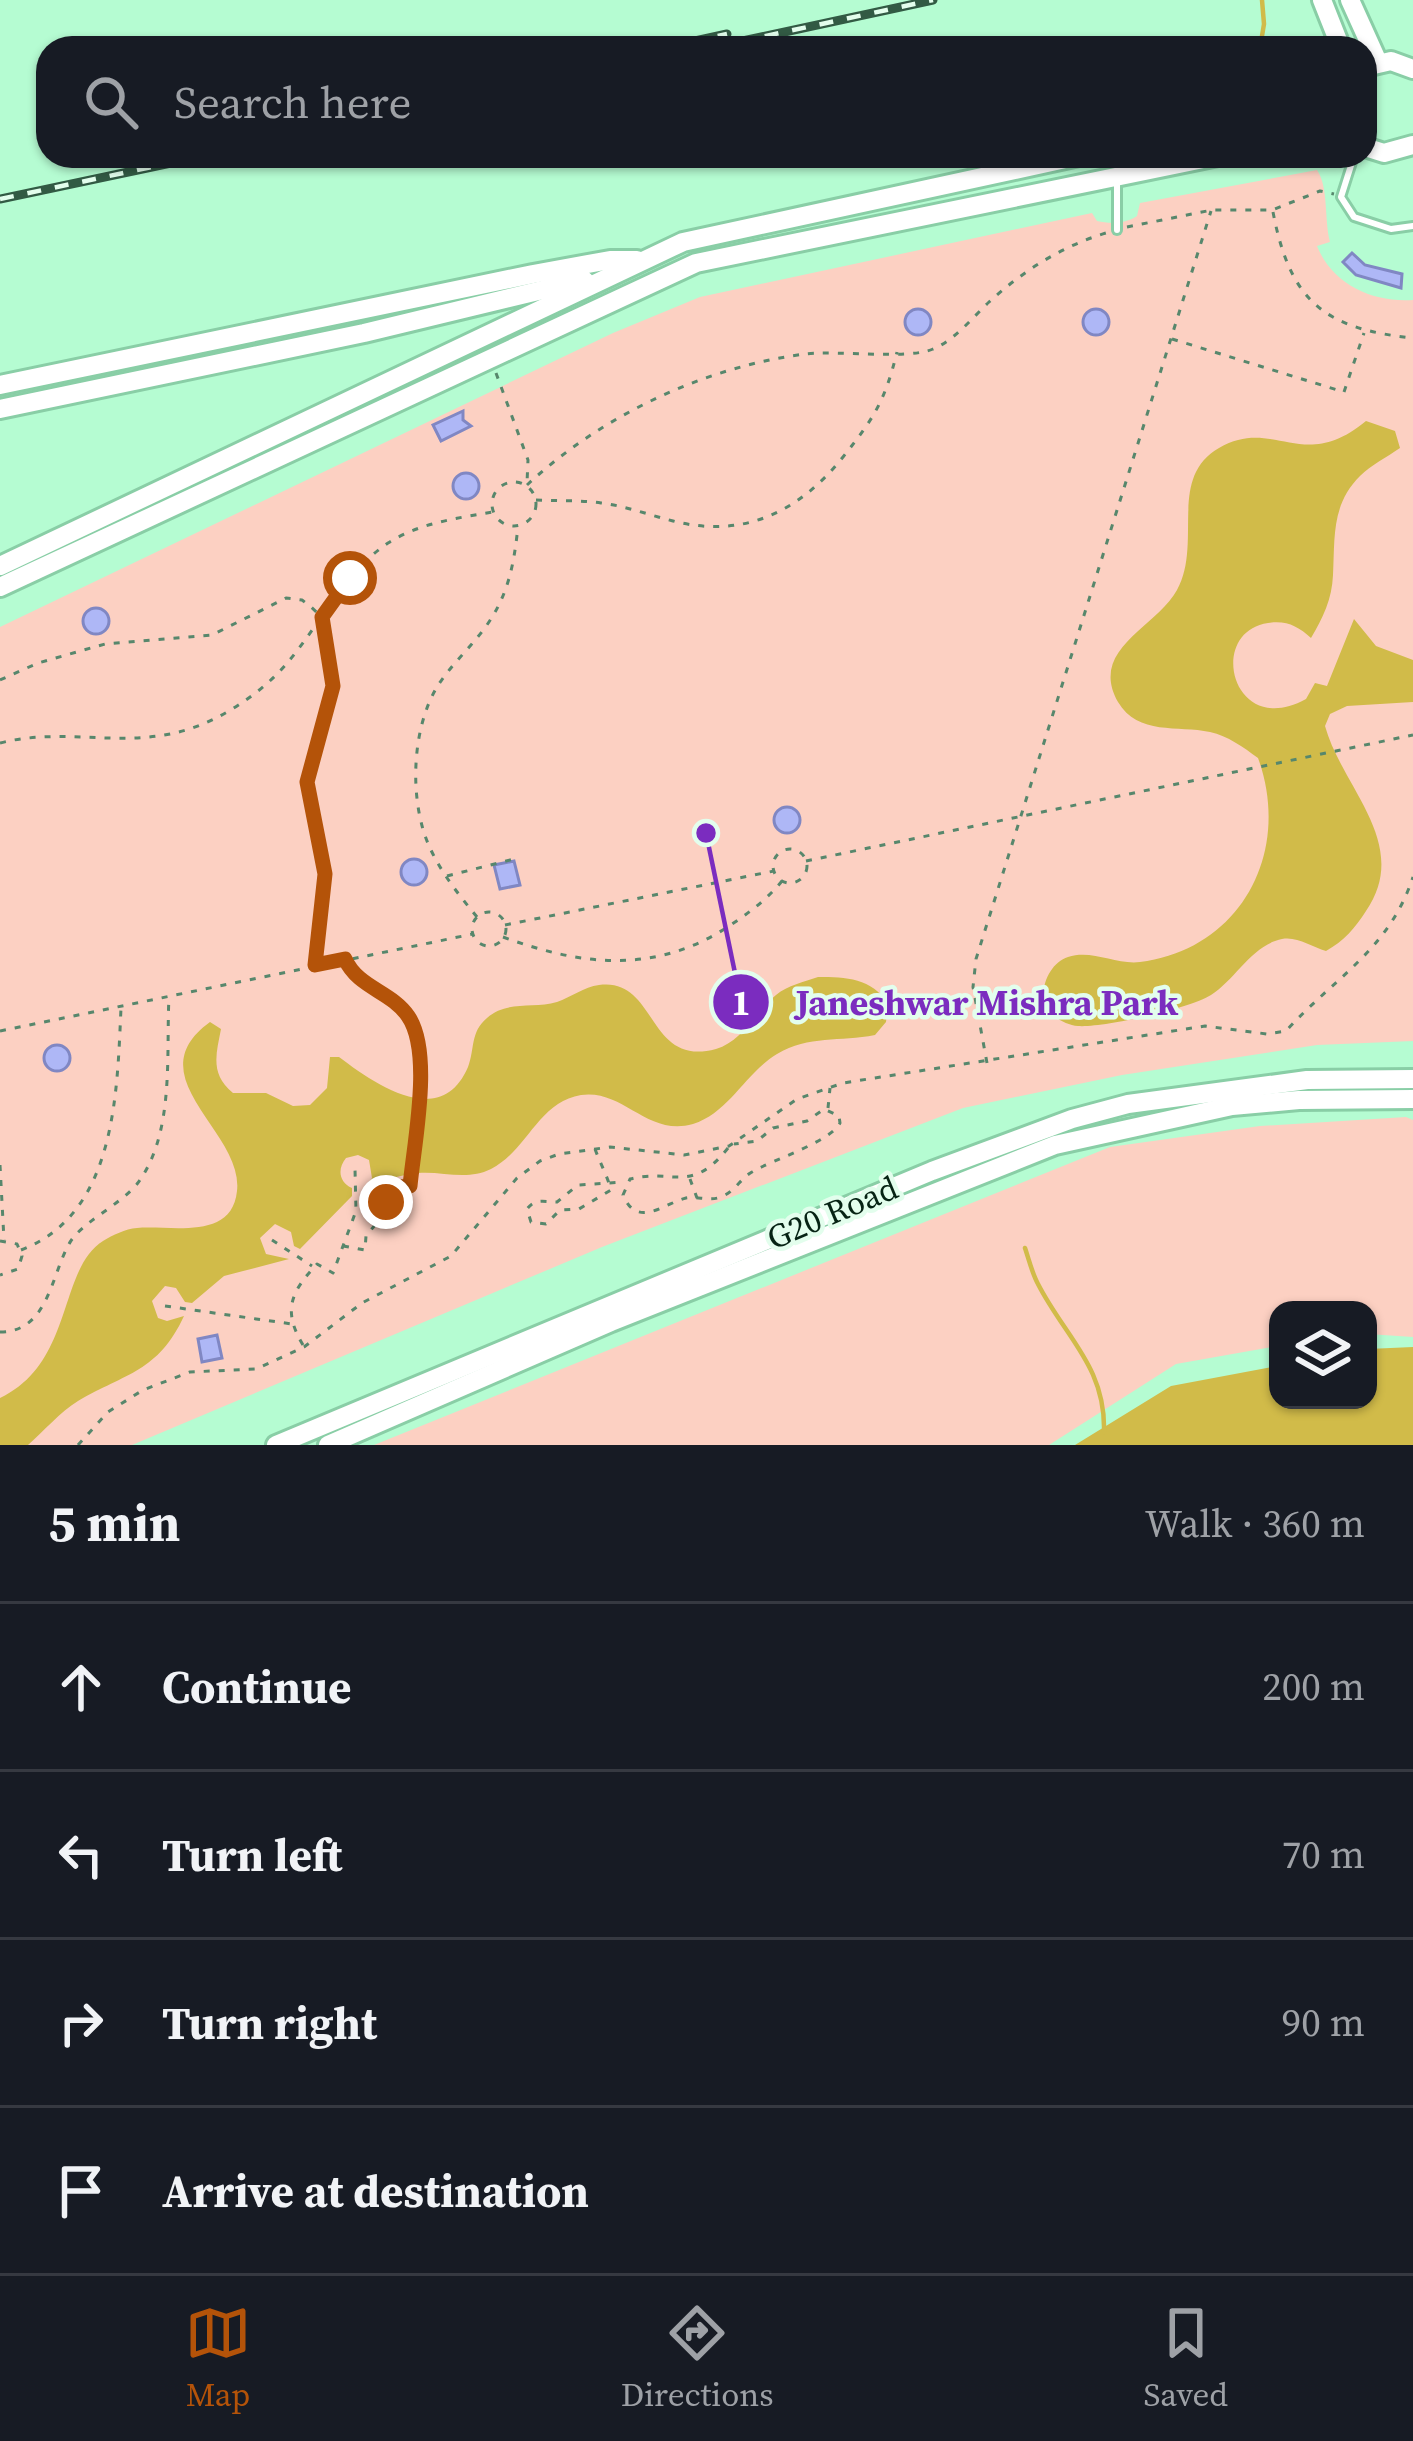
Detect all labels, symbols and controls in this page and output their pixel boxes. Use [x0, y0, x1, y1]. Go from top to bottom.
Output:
search box [36, 36, 1377, 168]
icon: search [78, 69, 144, 135]
text: Search here [174, 71, 411, 133]
route start [323, 551, 377, 605]
callout: Janeshwar Mishra Park [711, 966, 1202, 1038]
text: 1 [731, 978, 751, 1027]
text: Janeshwar Mishra Park [794, 978, 1179, 1027]
street label: G20 Road [760, 1165, 905, 1260]
route end [359, 1175, 413, 1229]
map controls [1269, 1301, 1377, 1409]
button: layers [1269, 1301, 1377, 1409]
text: 5 min [48, 1488, 180, 1558]
text: Walk · 360 m [1145, 1497, 1365, 1550]
icon: ahead [48, 1654, 114, 1720]
text: Continue [162, 1656, 351, 1718]
text: 200 m [1262, 1660, 1365, 1713]
icon: left [48, 1822, 114, 1888]
text: Turn left [162, 1824, 342, 1886]
text: 70 m [1282, 1828, 1365, 1881]
icon: right [48, 1990, 114, 2056]
text: Turn right [162, 1992, 377, 2054]
text: 90 m [1282, 1996, 1365, 2049]
icon: arrive [48, 2158, 114, 2224]
text: Arrive at destination [162, 2160, 589, 2222]
tab: Map [185, 2300, 251, 2417]
tab: Directions [621, 2300, 774, 2417]
tab: Saved [1143, 2300, 1228, 2417]

